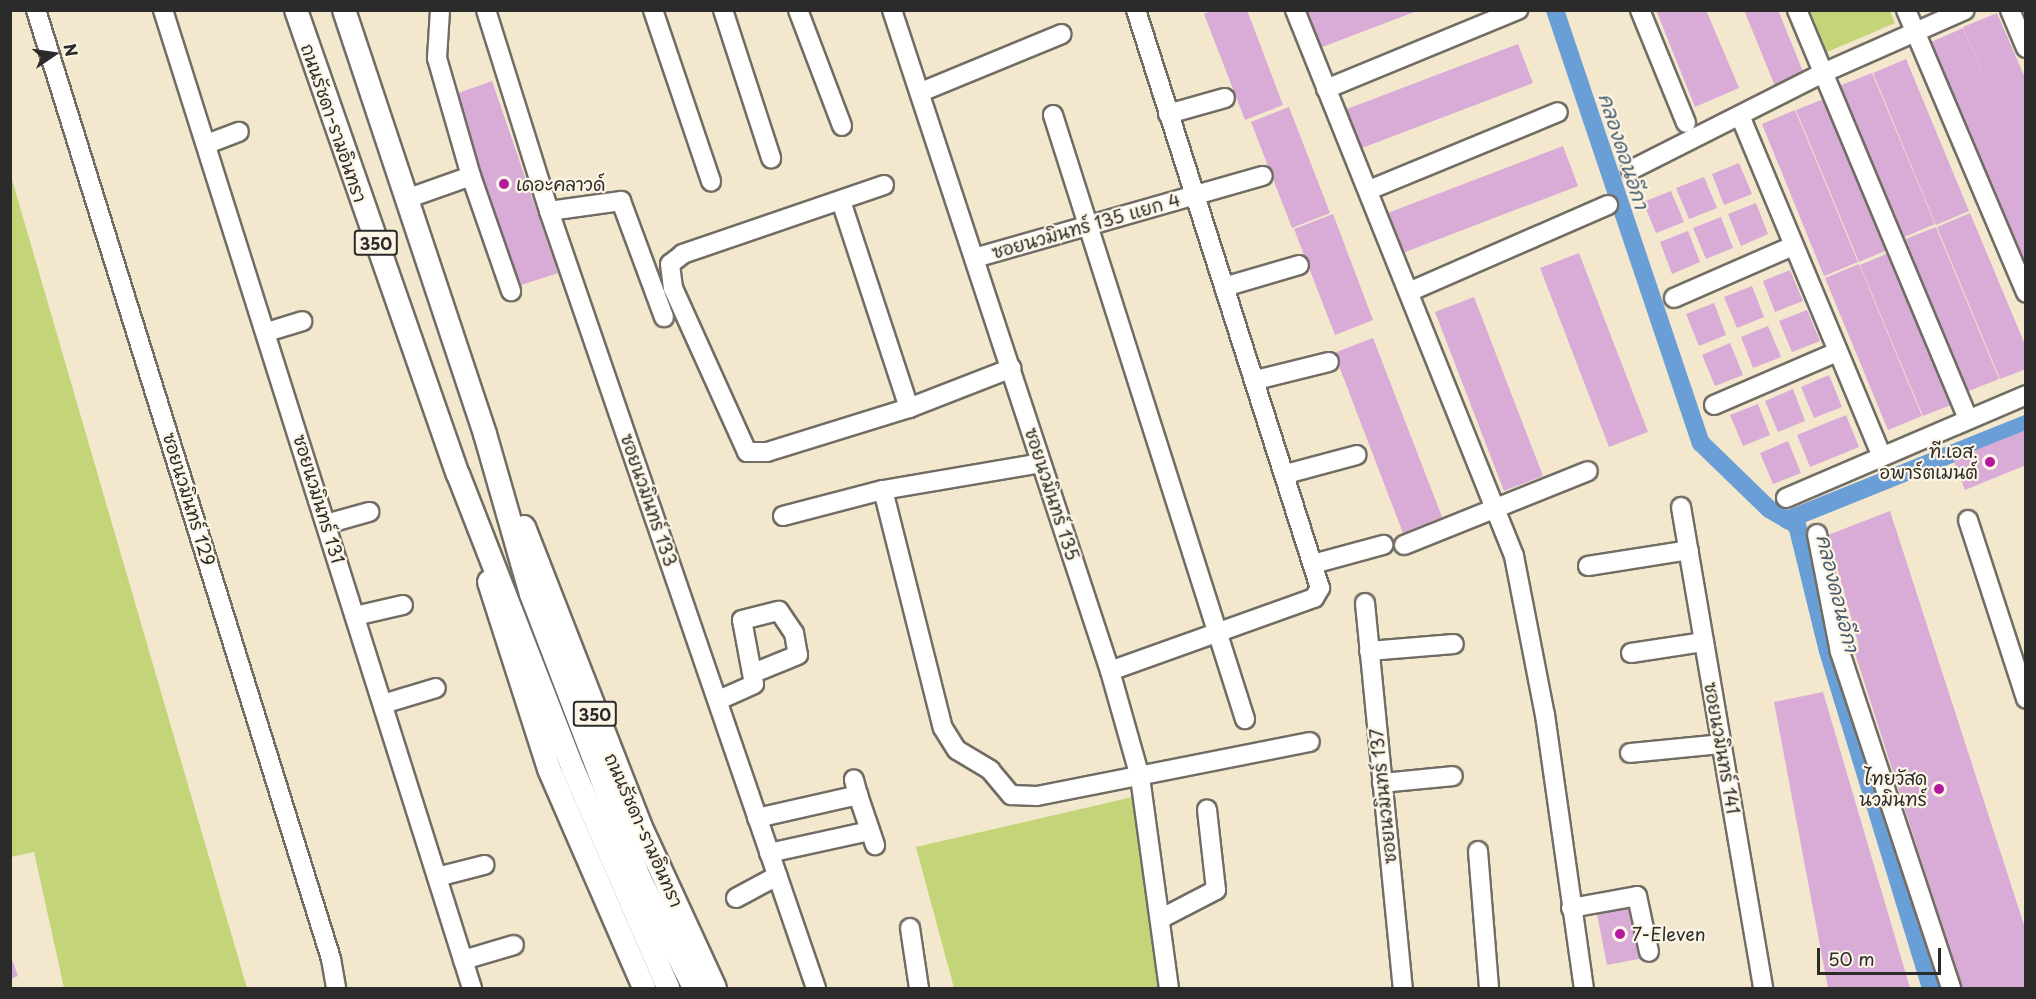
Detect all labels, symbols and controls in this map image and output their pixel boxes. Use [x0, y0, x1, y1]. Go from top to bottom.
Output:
north arrow [24, 24, 84, 84]
text: N [58, 41, 85, 59]
street label: ถนนรัชดา-รามอินทรา [297, 41, 371, 205]
water label: คลองดอนอีกา [1594, 90, 1654, 212]
place label: เดอะคลาวด์ [516, 173, 605, 195]
marker: เดอะคลาวด์ [497, 177, 511, 191]
street label: ซอยนวมินทร์ 135 แยก 4 [988, 188, 1184, 264]
road number: 350 [354, 230, 398, 256]
street label: ซอยนวมินทร์ 135 [1020, 425, 1084, 563]
street label: ซอยนวมินทร์ 129 [158, 430, 220, 568]
street label: ซอยนวมินทร์ 133 [616, 431, 682, 569]
street label: ซอยนวมินทร์ 131 [289, 432, 349, 566]
place label: ที.เอส. อพาร์ตเมนต์ [1880, 441, 1978, 484]
marker: ที.เอส. อพาร์ตเมนต์ [1983, 455, 1997, 469]
water label: คลองดอนอีกา [1812, 532, 1864, 654]
street label: ซอยนวมินทร์ 141 [1700, 680, 1744, 816]
road number: 350 [572, 701, 618, 727]
street label: ซอยนวมินทร์ 137 [1365, 727, 1401, 865]
street label: ถนนรัชดา-รามอินทรา [600, 750, 688, 910]
place label: ไทยวัสดุ นวมินทร์ [1859, 768, 1927, 810]
marker: ไทยวัสดุ นวมินทร์ [1932, 782, 1946, 796]
place label: 7-Eleven [1632, 923, 1706, 945]
marker: 7-Eleven [1613, 927, 1627, 941]
scale bar [1820, 936, 1944, 974]
text: 50 m [1828, 945, 1875, 972]

